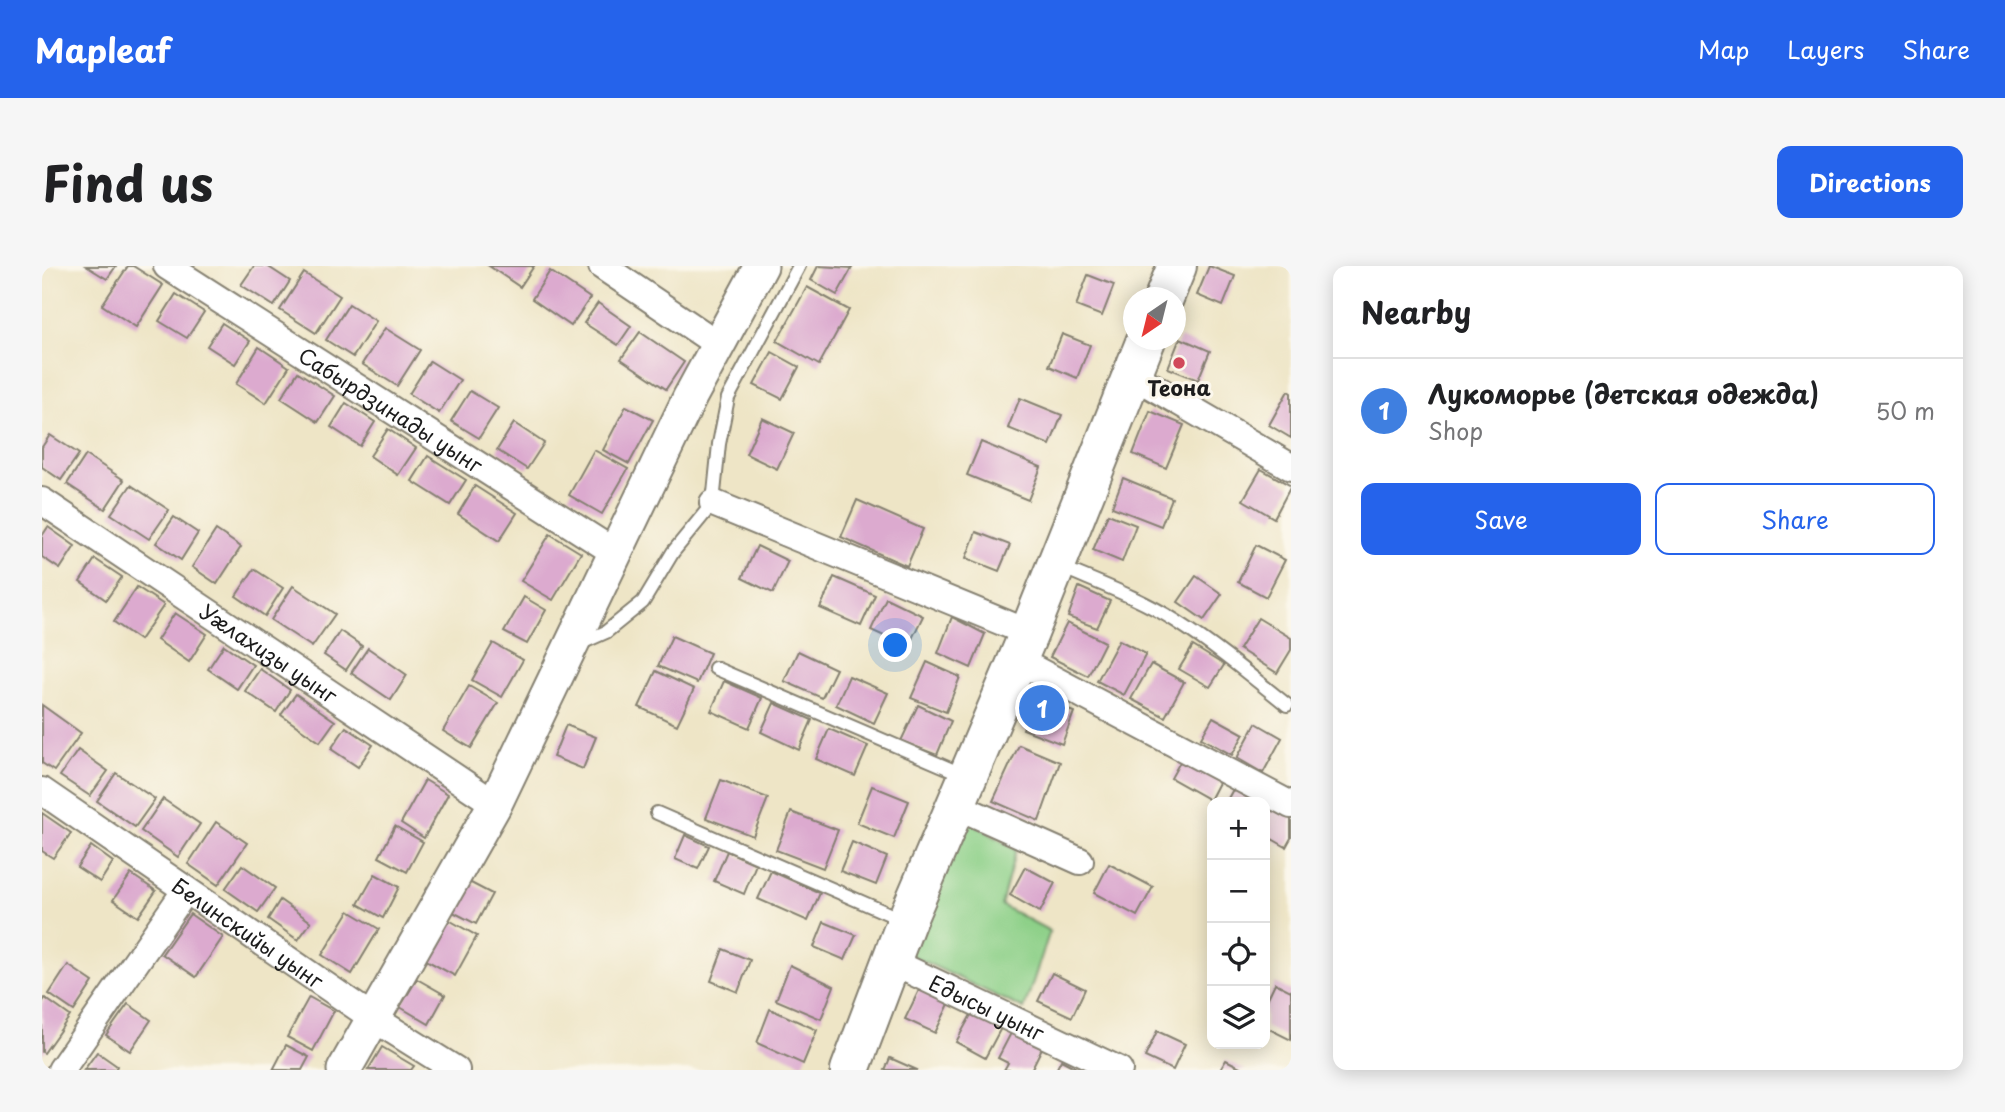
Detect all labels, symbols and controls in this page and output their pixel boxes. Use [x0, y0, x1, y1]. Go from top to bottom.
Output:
text: Mapleaf [35, 24, 171, 74]
text: Map [1698, 31, 1749, 67]
text: Layers [1787, 31, 1864, 67]
text: Share [1902, 31, 1970, 67]
text: Find us [42, 145, 213, 219]
button: Directions [1777, 146, 1963, 218]
north arrow [1123, 287, 1186, 350]
text: Nearby [1361, 289, 1471, 334]
street label: Сабырдзинады уынг [293, 339, 490, 481]
marker: Теона [1171, 355, 1187, 371]
place label: Теона [1147, 371, 1211, 403]
text: Лукоморье (детская одежда) [1428, 374, 1819, 413]
text: 1 [1379, 393, 1390, 428]
text: 50 m [1875, 393, 1935, 428]
text: Shop [1428, 413, 1483, 448]
button: Save [1361, 483, 1641, 555]
button: Share [1655, 483, 1935, 555]
street label: Уӕлахизы уынг [194, 595, 345, 711]
your location [878, 628, 912, 662]
pin: 1 [1019, 682, 1065, 734]
map controls [1207, 797, 1270, 1049]
button: + [1207, 797, 1270, 860]
button: − [1207, 860, 1270, 923]
street label: Белинскийы уынг [166, 869, 331, 996]
button: locate [1207, 923, 1270, 986]
street label: Едысы уынг [924, 966, 1050, 1048]
button: layers [1207, 986, 1270, 1049]

